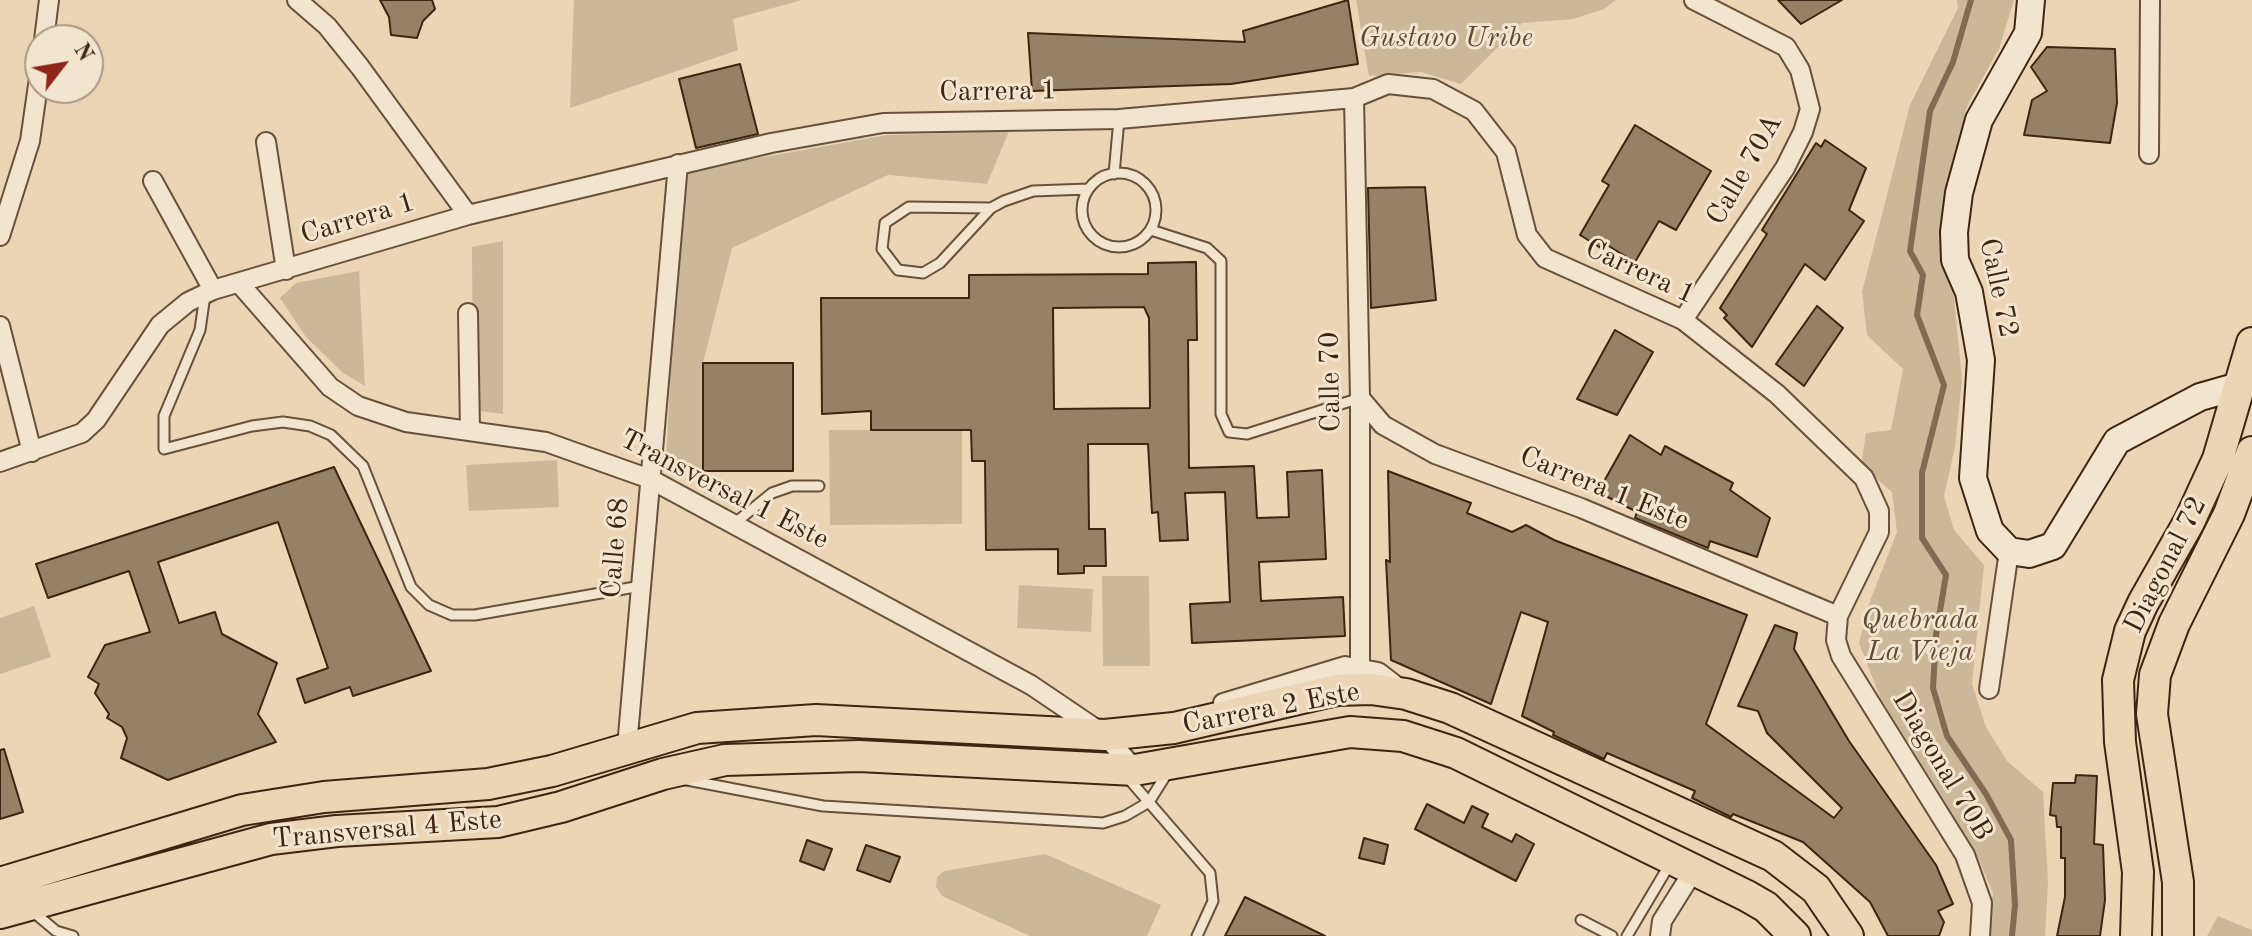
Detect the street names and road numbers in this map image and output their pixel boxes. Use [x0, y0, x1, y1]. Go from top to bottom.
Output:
street label: Carrera 1 [939, 74, 1057, 110]
street label: Calle 70A [1700, 109, 1790, 231]
street label: Carrera 1 [297, 186, 419, 252]
street label: Carrera 1 [1580, 232, 1700, 312]
street label: Calle 72 [1971, 235, 2025, 341]
street label: Calle 70 [1313, 331, 1349, 433]
street label: Transversal 1 Este [614, 423, 834, 557]
street label: Carrera 1 Este [1514, 440, 1694, 538]
street label: Diagonal 72 [2117, 491, 2215, 639]
street label: Calle 68 [595, 496, 637, 600]
street label: Carrera 2 Este [1180, 675, 1362, 743]
street label: Diagonal 70B [1884, 685, 2000, 847]
street label: Transversal 4 Este [271, 803, 503, 857]

